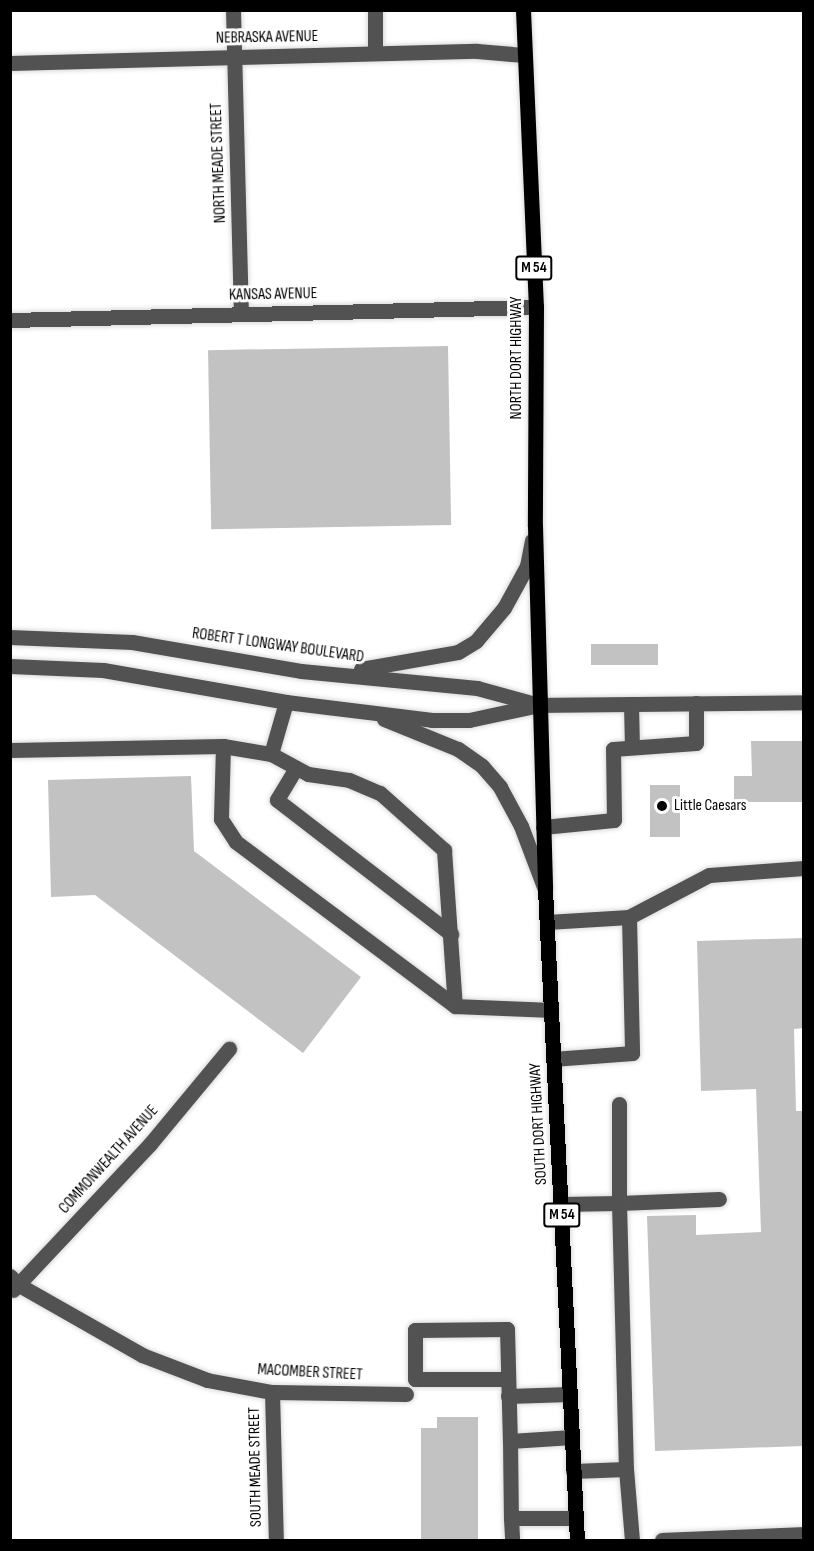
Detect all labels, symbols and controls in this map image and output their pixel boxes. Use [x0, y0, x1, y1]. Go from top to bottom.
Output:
street label: NEBRASKA AVENUE [216, 28, 318, 48]
street label: NORTH MEADE STREET [207, 102, 231, 224]
road number: M 54 [514, 256, 554, 280]
street label: KANSAS AVENUE [229, 285, 317, 305]
street label: NORTH DORT HIGHWAY [507, 297, 527, 419]
street label: ROBERT T LONGWAY BOULEVARD [191, 624, 365, 668]
place label: Little Caesars [674, 796, 747, 816]
marker: Little Caesars [655, 799, 669, 813]
street label: SOUTH DORT HIGHWAY [526, 1063, 552, 1185]
street label: COMMONWEALTH AVENUE [55, 1102, 163, 1218]
road number: M 54 [542, 1203, 582, 1227]
street label: MACOMBER STREET [257, 1361, 363, 1385]
street label: SOUTH MEADE STREET [245, 1407, 267, 1527]

